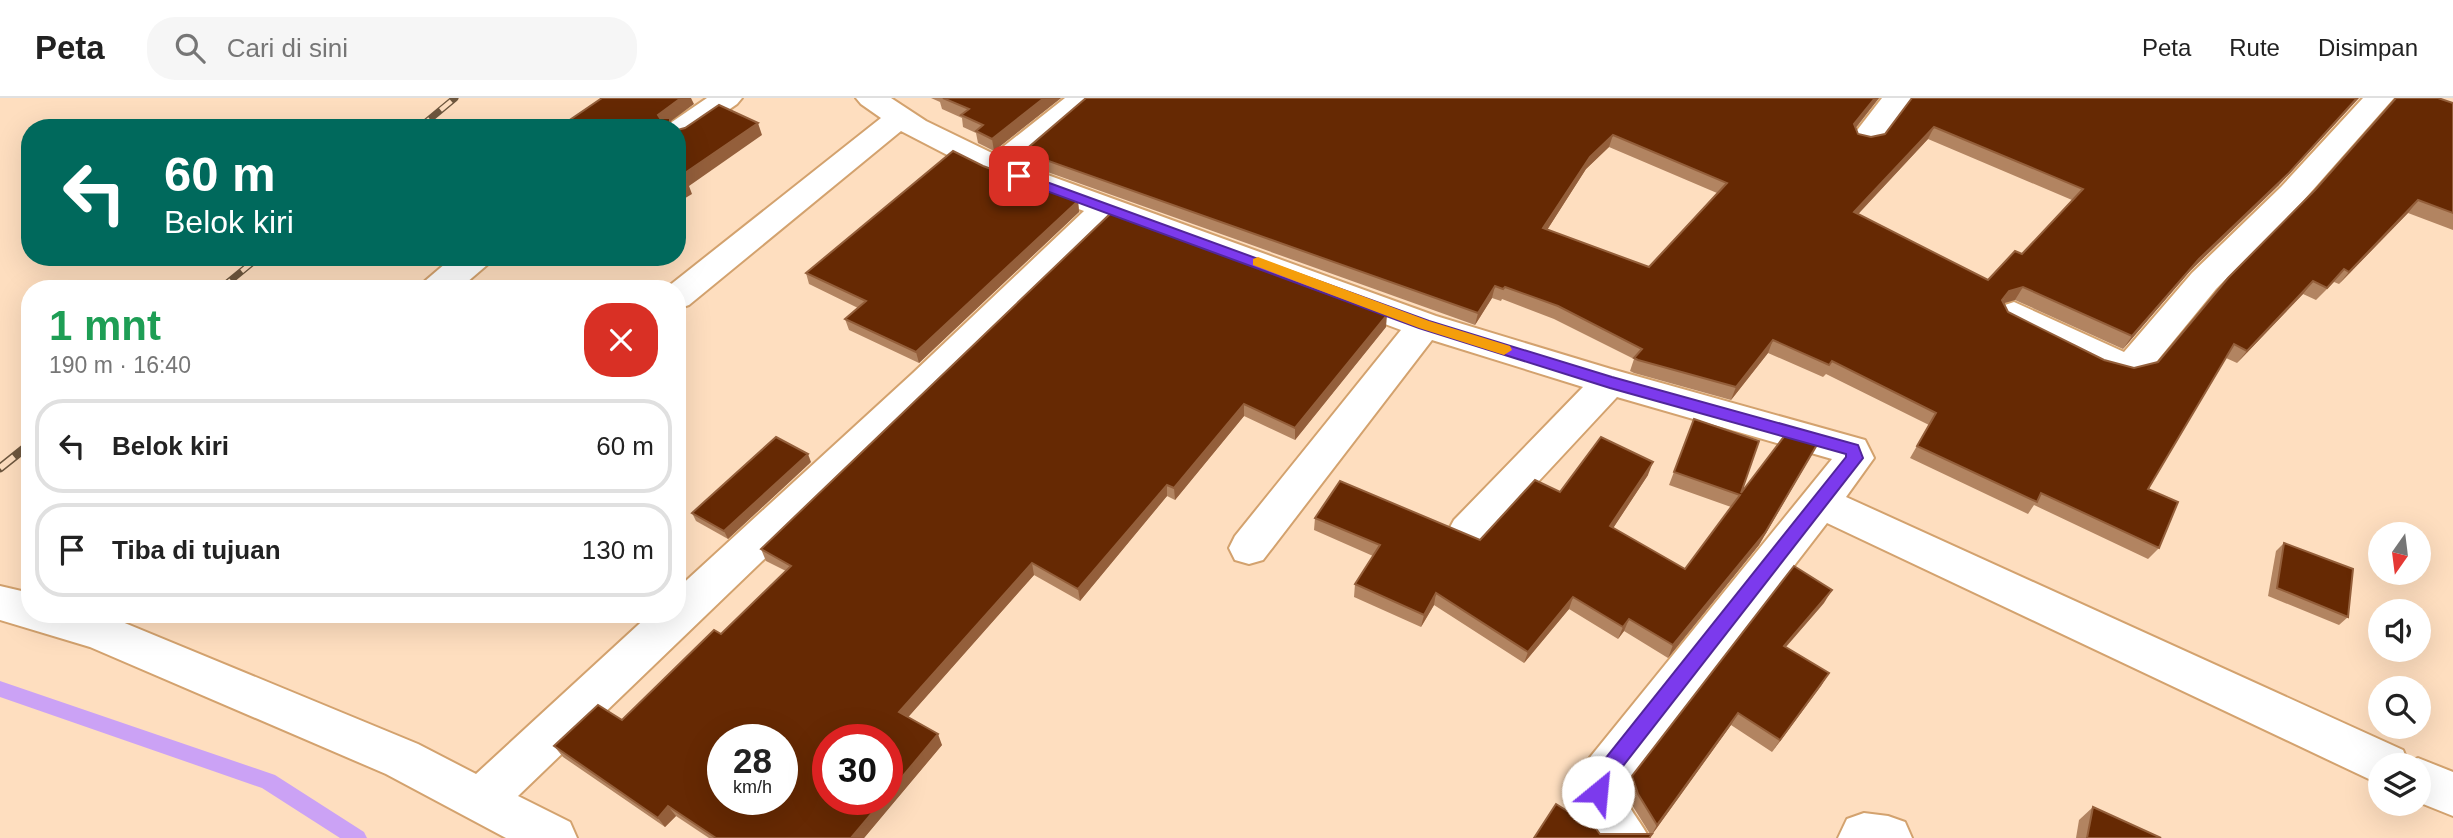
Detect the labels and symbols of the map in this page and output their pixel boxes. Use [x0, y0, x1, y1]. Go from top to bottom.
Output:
pin [989, 146, 1049, 206]
north arrow [2368, 522, 2431, 584]
speed limit sign: 30 [812, 724, 903, 815]
position arrow [1561, 755, 1635, 829]

